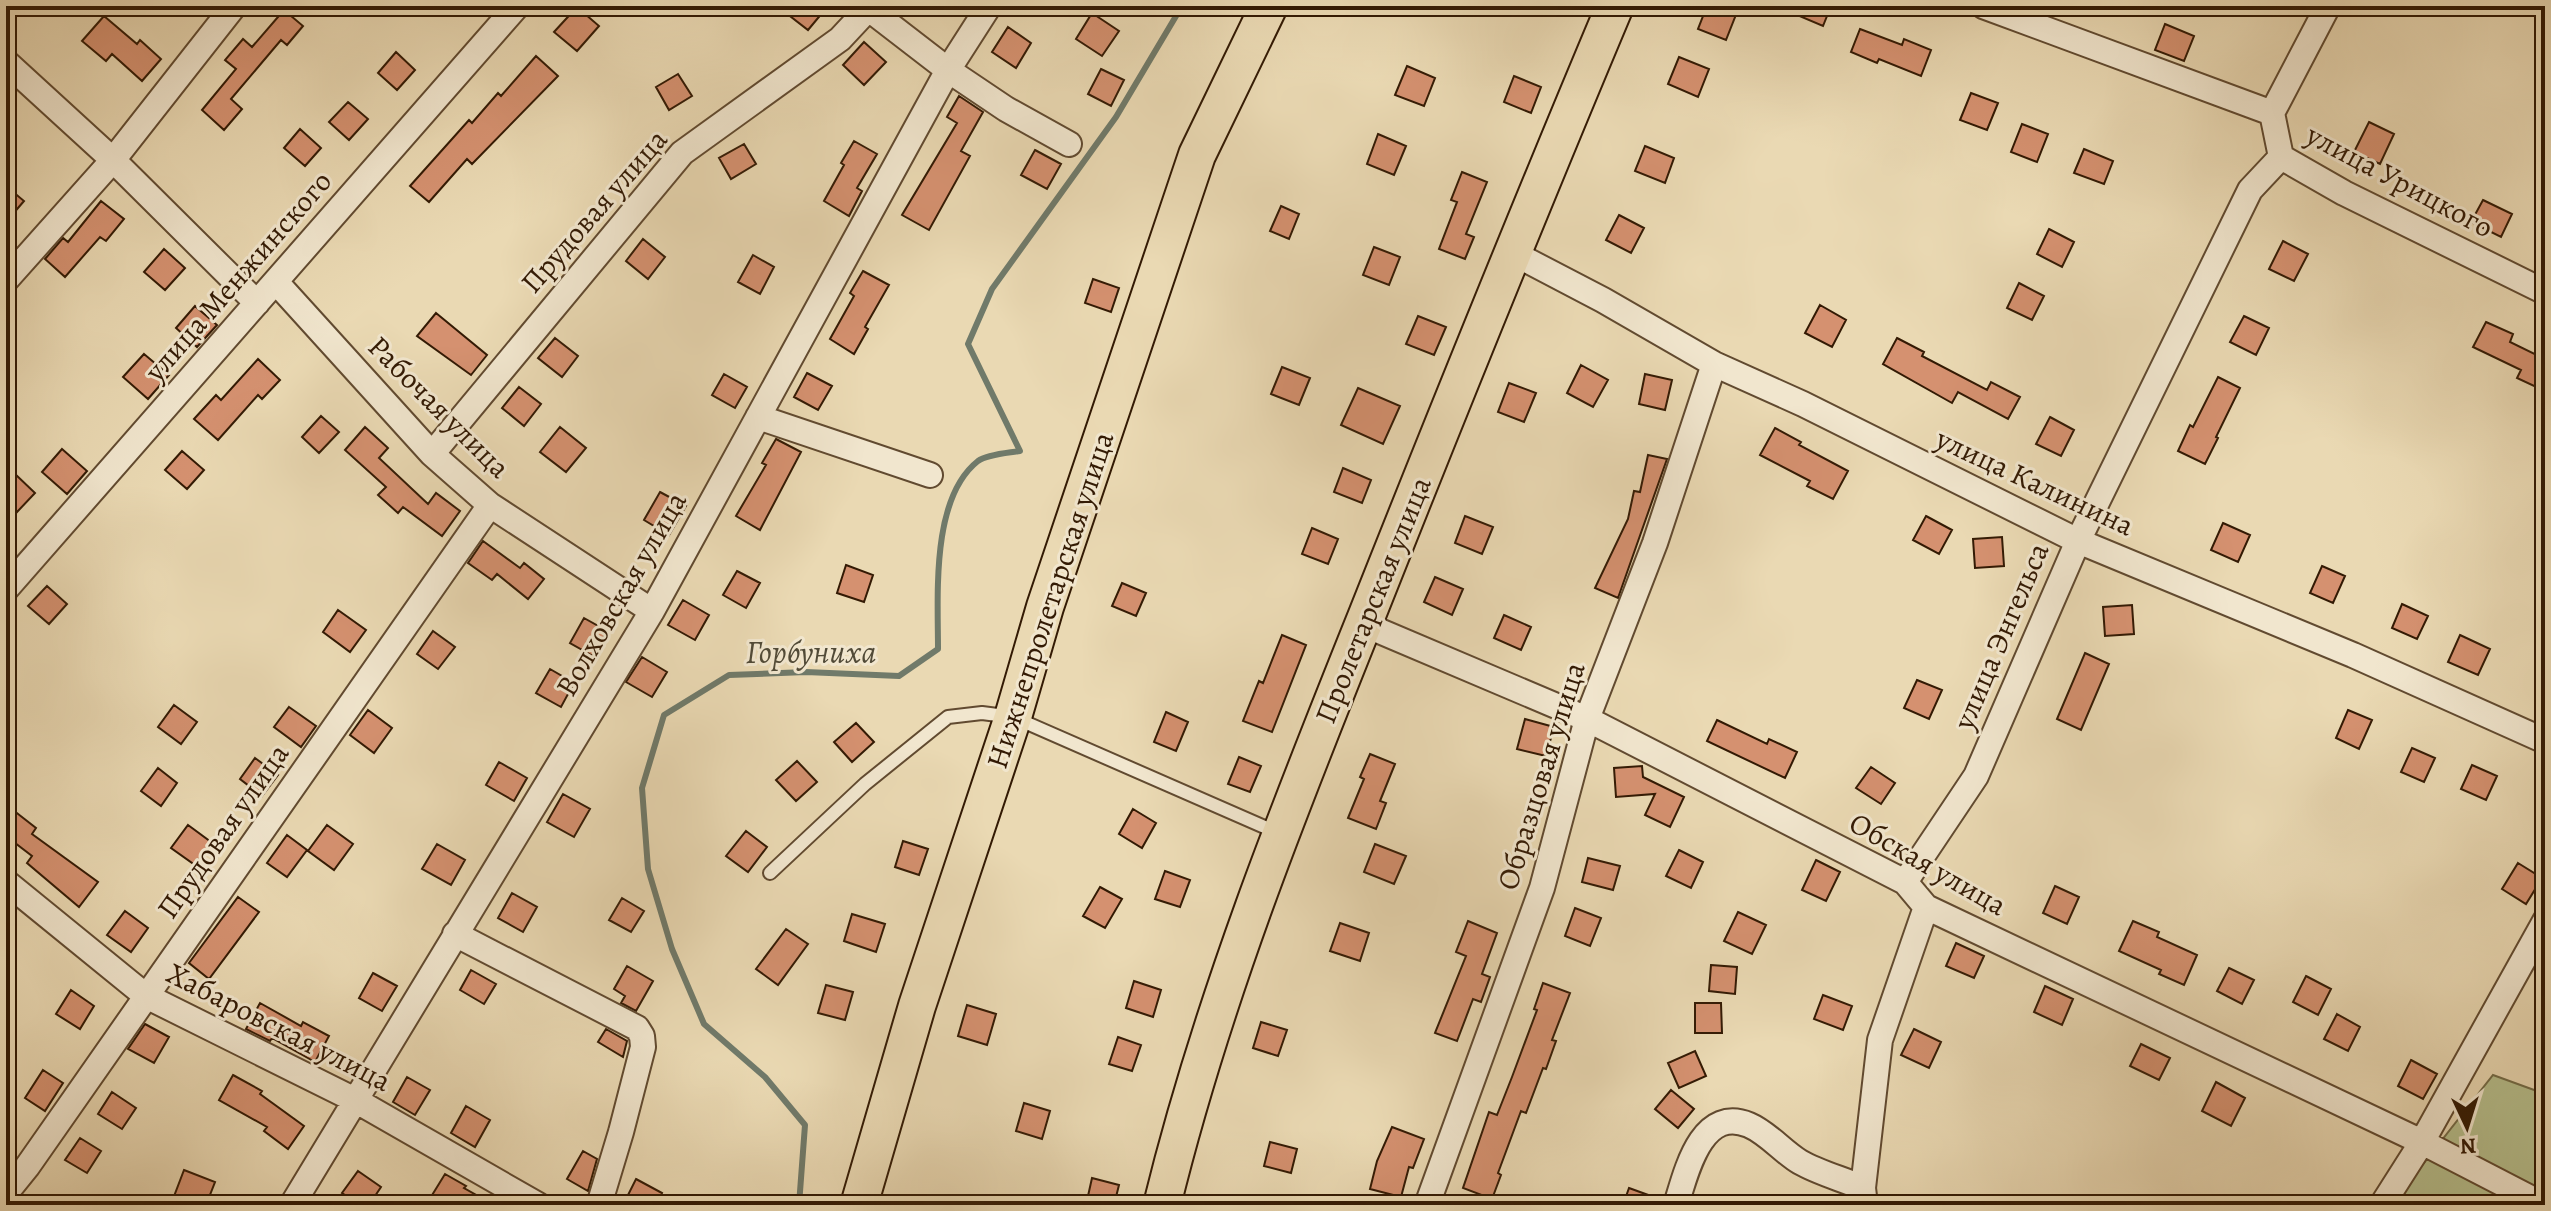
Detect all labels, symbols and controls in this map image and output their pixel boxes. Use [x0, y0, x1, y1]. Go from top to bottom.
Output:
street label: улица Урицкого [2299, 114, 2501, 247]
street label: Прудовая улица [512, 120, 677, 302]
street label: улица Менжинского [135, 162, 341, 391]
street label: Рабочая улица [359, 327, 519, 487]
street label: улица Калинина [1929, 418, 2141, 545]
street label: Нижнепролетарская улица [977, 426, 1123, 774]
street label: Пролетарская улица [1305, 471, 1441, 729]
street label: Волховская улица [546, 484, 696, 704]
street label: улица Энгельса [1943, 536, 2058, 736]
water label: Горбуниха [746, 630, 876, 674]
street label: Образцовая улица [1487, 657, 1595, 895]
street label: Прудовая улица [148, 735, 298, 927]
street label: Обская улица [1842, 803, 2014, 925]
street label: Хабаровская улица [160, 953, 398, 1101]
north arrow [2427, 1087, 2507, 1167]
text: N [2459, 1130, 2477, 1161]

